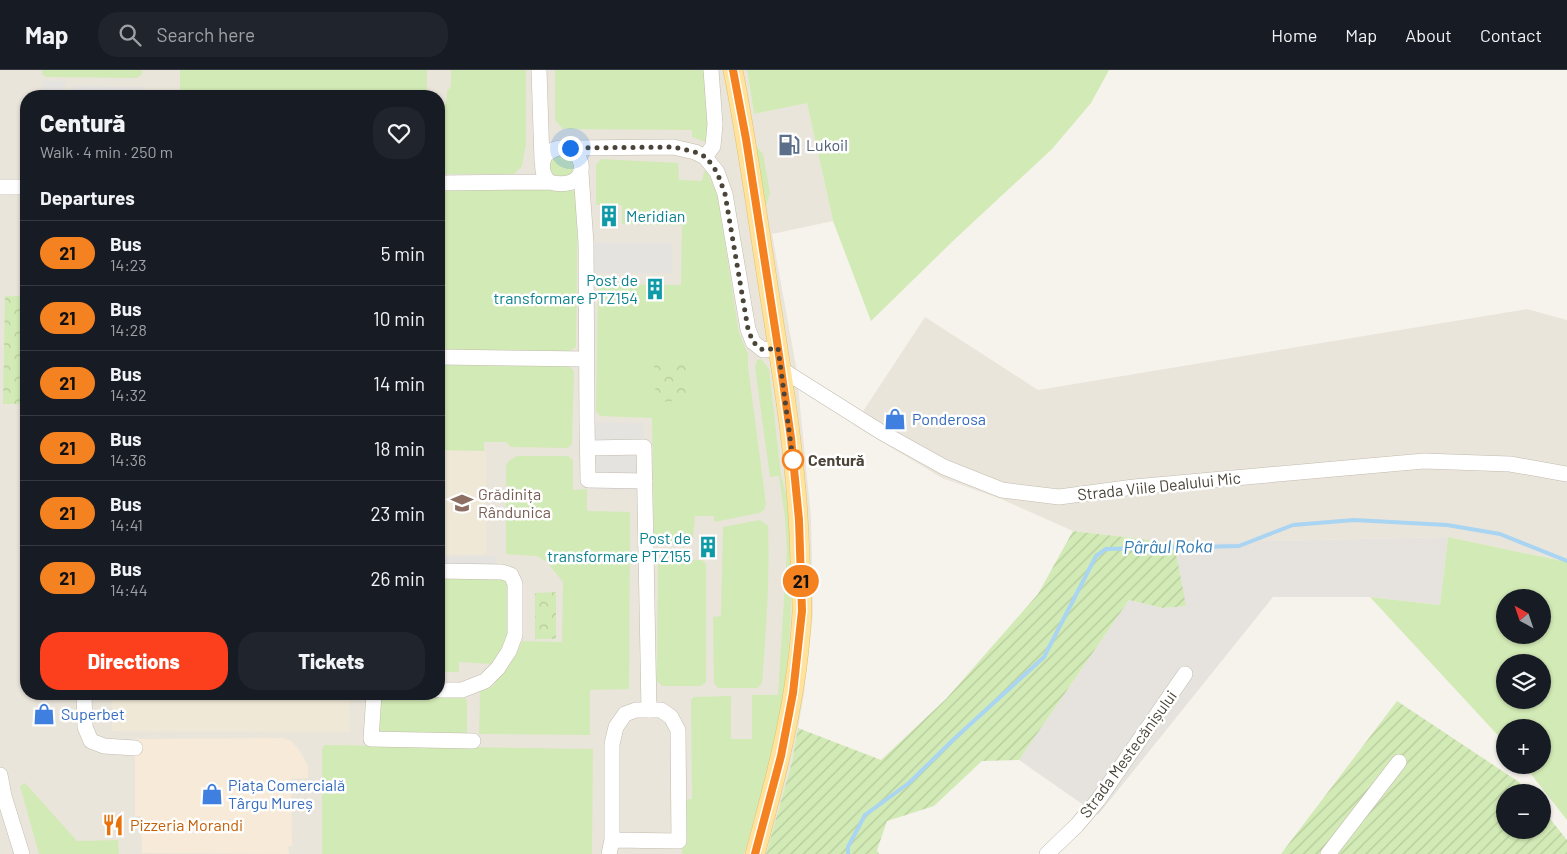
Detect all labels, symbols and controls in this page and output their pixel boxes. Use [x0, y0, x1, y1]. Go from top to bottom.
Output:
search box [98, 12, 448, 57]
text: Map [25, 20, 68, 49]
icon: search [116, 21, 144, 49]
text: Search here [156, 23, 255, 46]
text: Home [1271, 24, 1317, 46]
text: Map [1345, 24, 1377, 46]
text: About [1405, 24, 1452, 46]
text: Contact [1480, 24, 1542, 46]
button: heart [373, 107, 425, 159]
text: Centură [40, 108, 125, 137]
fuel station icon: Lukoil [776, 132, 802, 158]
place label: Lukoil [806, 135, 848, 154]
your location [558, 136, 583, 161]
text: Walk · 4 min · 250 m [40, 142, 173, 161]
text: Departures [40, 186, 135, 209]
building icon: Meridian [596, 203, 622, 229]
place label: Meridian [626, 206, 686, 225]
text: Bus [110, 232, 142, 255]
text: 21 [59, 242, 76, 264]
text: 5 min [381, 242, 425, 265]
text: 14:23 [110, 255, 147, 274]
place label: Post de transformare PTZ154 [494, 270, 638, 307]
building icon: Post de transformare PTZ154 [642, 276, 668, 302]
text: Bus [110, 297, 142, 320]
text: 21 [59, 307, 76, 329]
text: 10 min [373, 307, 425, 330]
text: 14:28 [110, 320, 147, 339]
text: Bus [110, 362, 142, 385]
text: 21 [59, 372, 76, 394]
text: 14 min [373, 372, 425, 395]
text: 14:32 [110, 385, 147, 404]
shop icon: Ponderosa [882, 406, 908, 432]
place label: Ponderosa [912, 409, 986, 428]
text: Bus [110, 427, 142, 450]
text: 21 [59, 437, 76, 459]
text: 18 min [374, 437, 425, 460]
marker: Centură [782, 449, 804, 471]
text: 14:36 [110, 450, 146, 469]
place label: Centură [808, 450, 864, 469]
street label: Strada Viile Dealului Mic [1076, 467, 1242, 504]
place label: Grădinița Rândunica [478, 484, 551, 521]
school or university icon: Grădinița Rândunica [449, 490, 475, 516]
text: Bus [110, 492, 142, 515]
text: 21 [59, 502, 76, 524]
text: 23 min [371, 502, 425, 525]
text: 14:41 [110, 515, 143, 534]
place label: Post de transformare PTZ155 [547, 528, 691, 565]
building icon: Post de transformare PTZ155 [695, 534, 721, 560]
water label: Pârâul Roka [1123, 534, 1213, 558]
text: Bus [110, 557, 142, 580]
line badge: 21 [778, 565, 824, 597]
text: 21 [59, 567, 76, 589]
text: 26 min [370, 567, 425, 590]
text: 21 [793, 570, 809, 592]
text: 14:44 [110, 580, 147, 599]
north arrow [1496, 589, 1551, 644]
map controls [1496, 589, 1551, 839]
button: Directions [40, 632, 228, 690]
button: Tickets [238, 632, 425, 690]
button: layers [1496, 654, 1551, 709]
street label: Strada Mestecănișului [1075, 686, 1180, 821]
shop icon: Superbet [31, 701, 57, 727]
place label: Superbet [61, 704, 125, 723]
button: + [1496, 719, 1551, 774]
place label: Piața Comercială Târgu Mureș [228, 775, 345, 812]
shop icon: Piața Comercială Târgu Mureș [199, 781, 225, 807]
button: − [1496, 784, 1551, 839]
restaurant icon: Pizzeria Morandi [100, 812, 126, 838]
place label: Pizzeria Morandi [130, 815, 243, 834]

